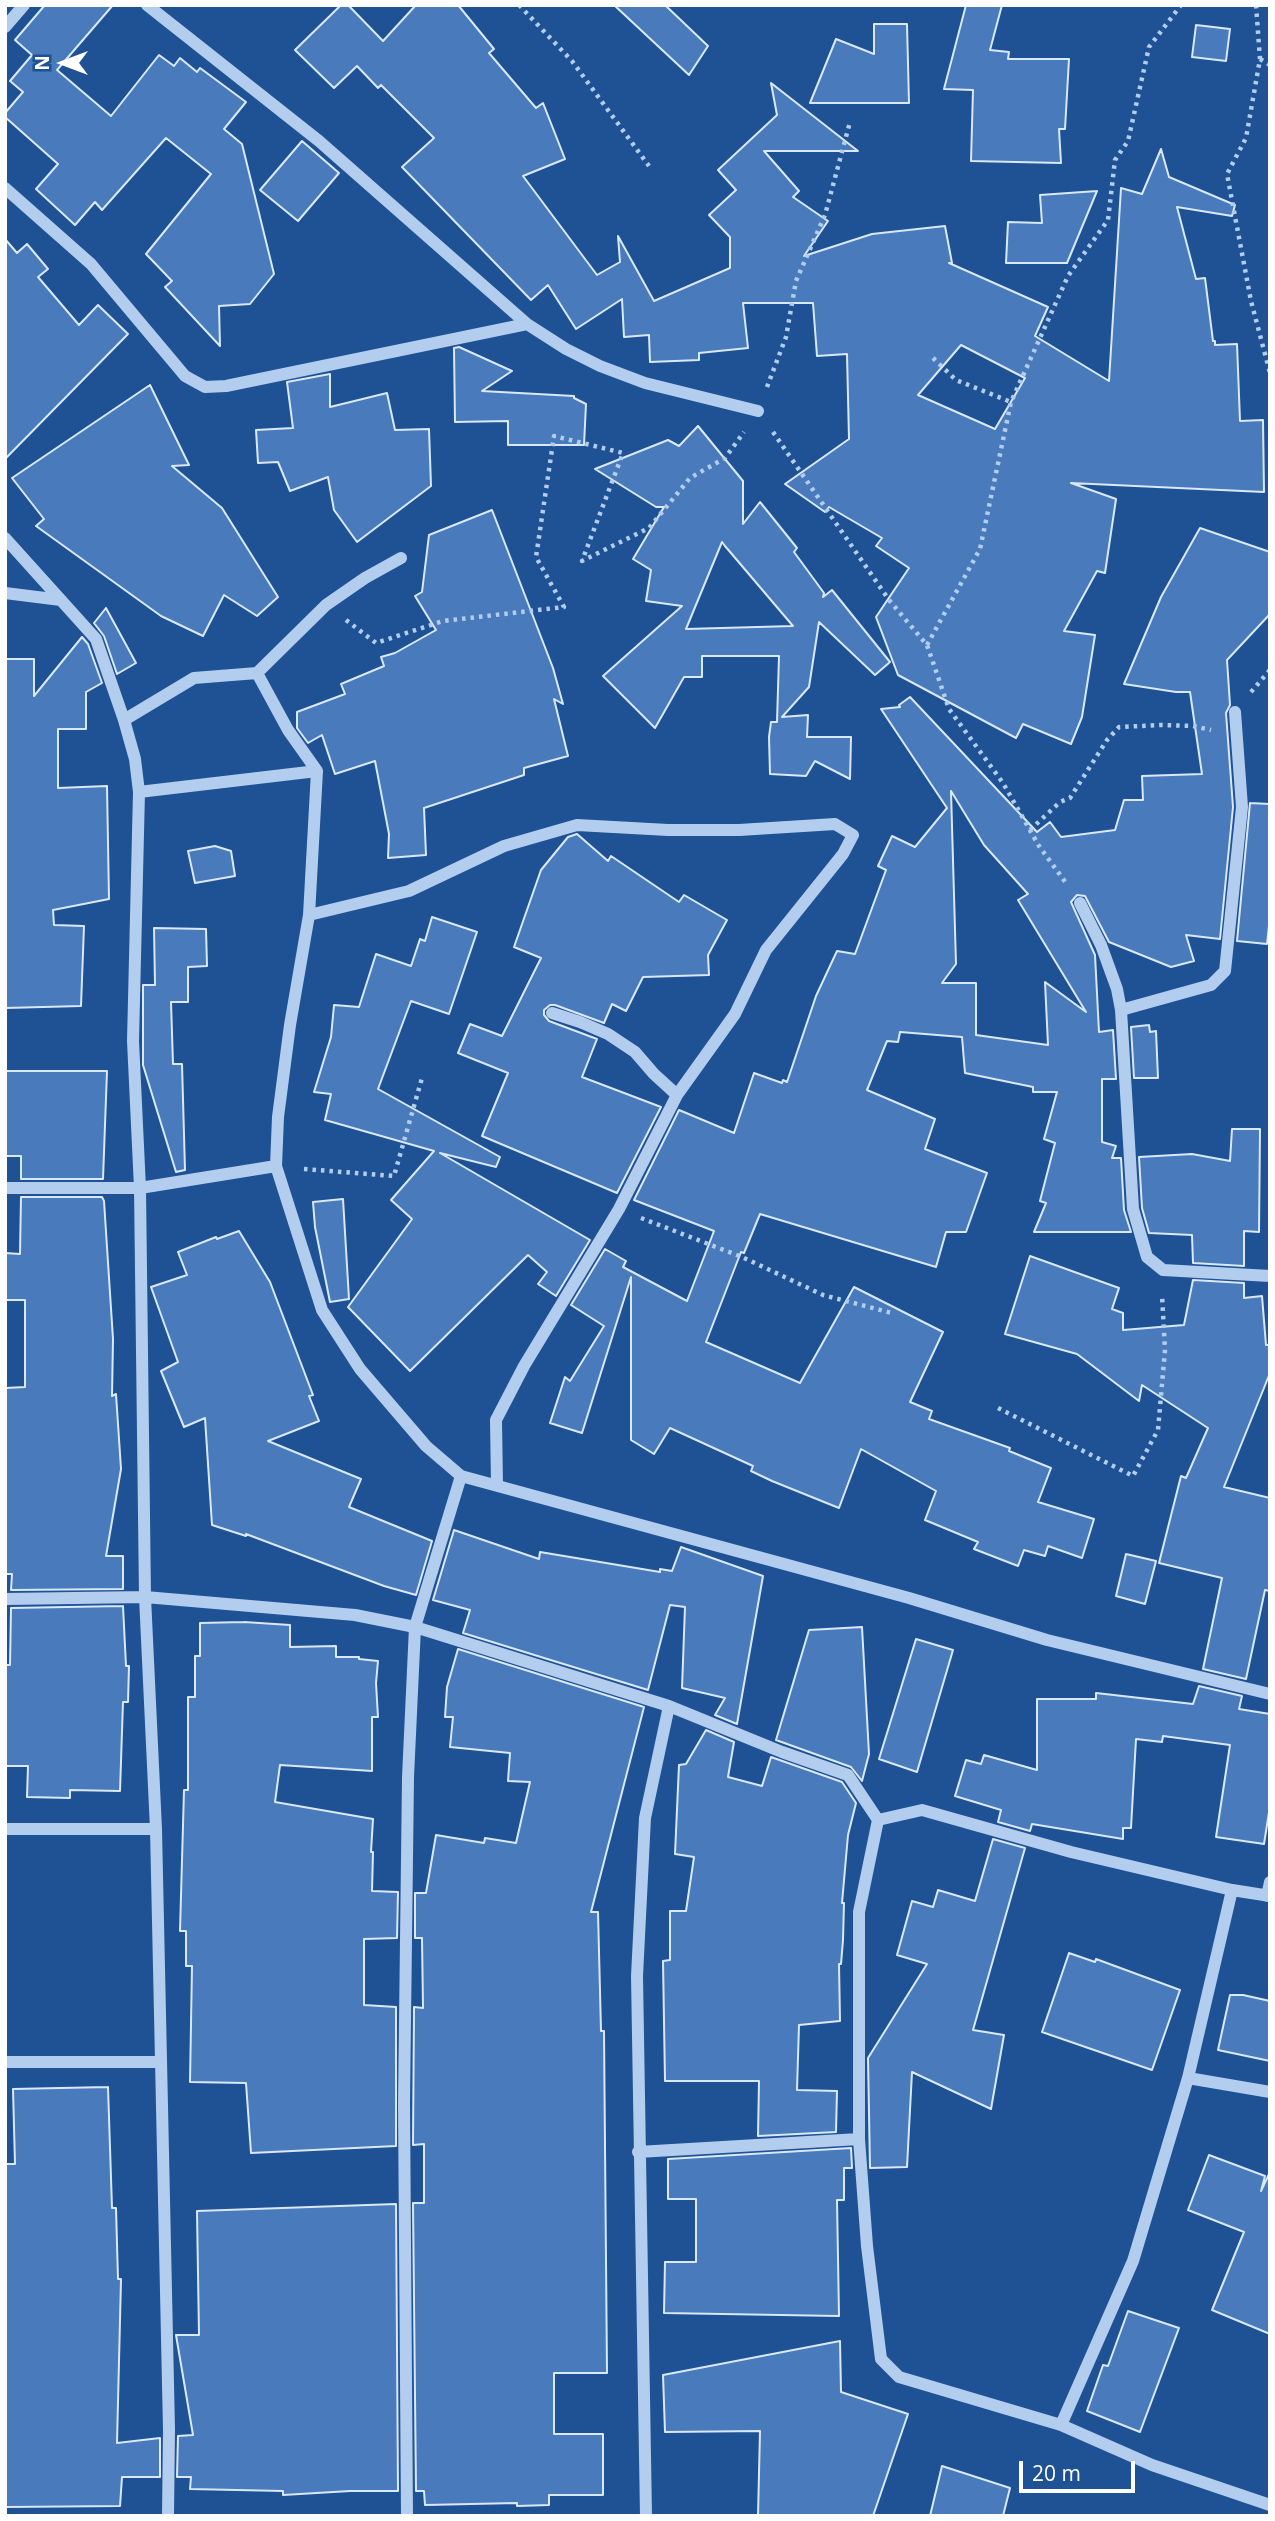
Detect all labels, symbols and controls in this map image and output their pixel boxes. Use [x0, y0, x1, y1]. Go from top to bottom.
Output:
north arrow [28, 28, 98, 98]
text: N [29, 55, 55, 71]
scale bar [1023, 2448, 1138, 2492]
text: 20 m [1032, 2459, 1081, 2487]

